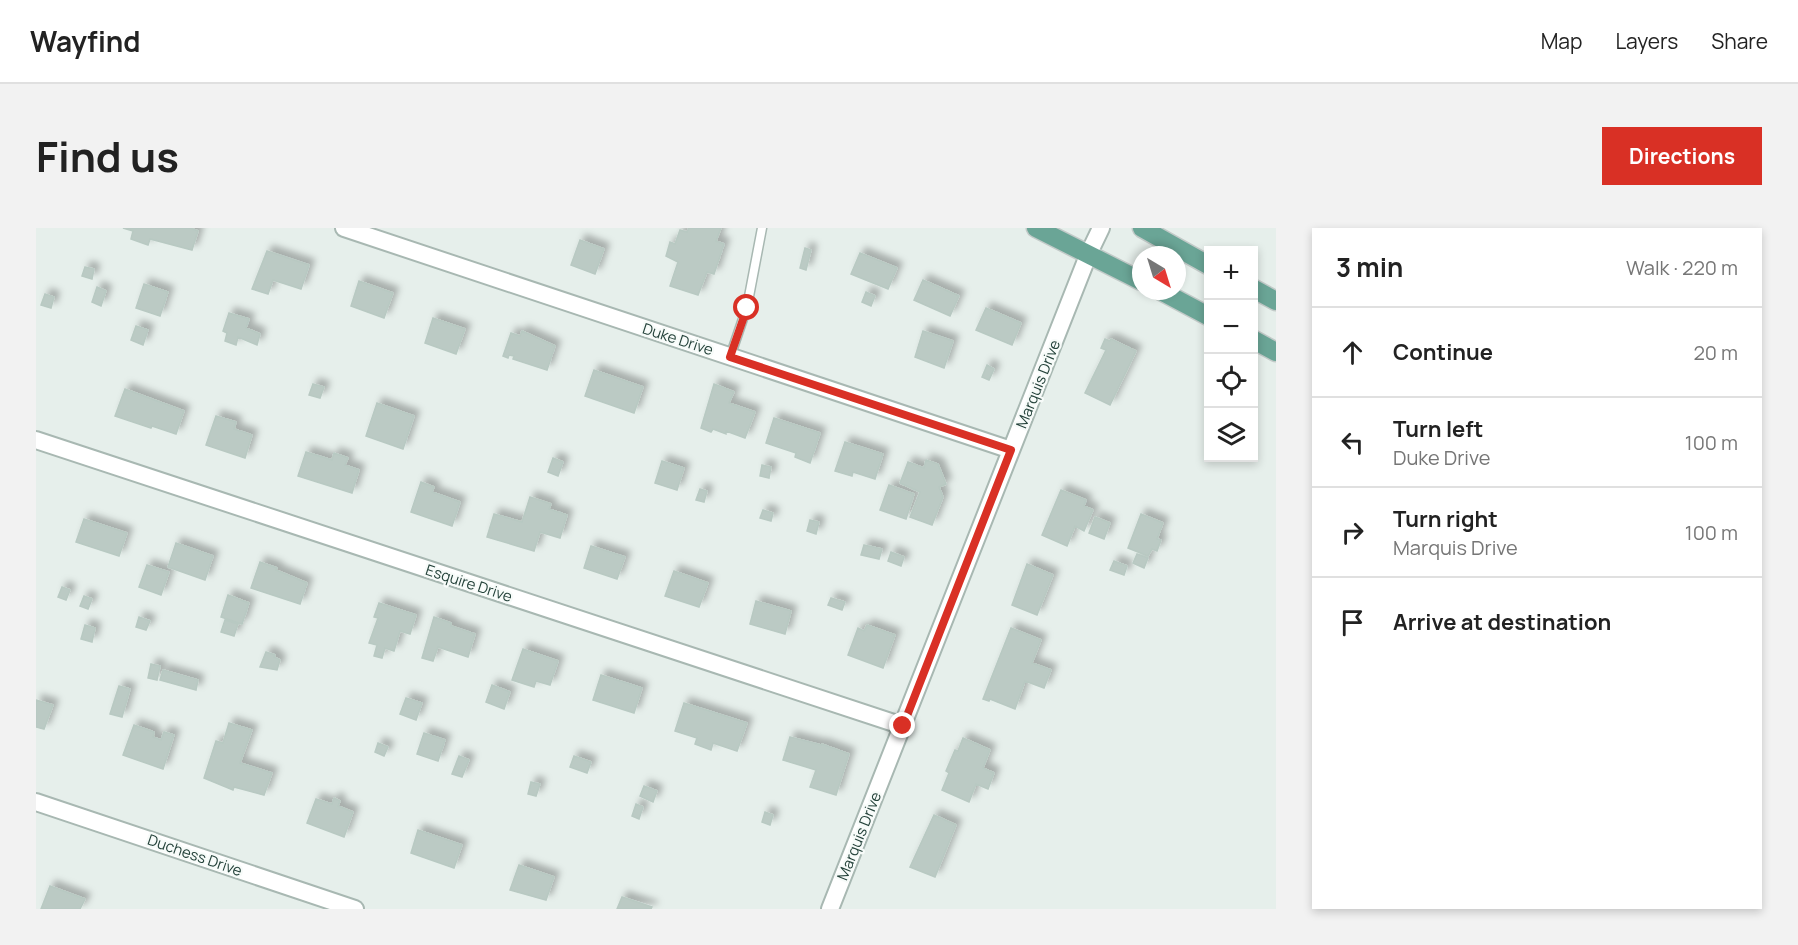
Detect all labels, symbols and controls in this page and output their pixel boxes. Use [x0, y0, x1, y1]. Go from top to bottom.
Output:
text: Wayfind [30, 22, 140, 60]
text: Map [1541, 27, 1582, 55]
text: Layers [1615, 27, 1678, 55]
text: Share [1711, 27, 1768, 55]
text: Find us [36, 127, 179, 185]
button: Directions [1602, 127, 1762, 185]
north arrow [1132, 246, 1186, 300]
map controls [1204, 246, 1258, 462]
button: + [1204, 246, 1258, 300]
text: 3 min [1336, 249, 1403, 285]
text: Walk · 220 m [1626, 254, 1738, 281]
route start [733, 294, 759, 320]
button: − [1204, 300, 1258, 354]
street label: Duke Drive [640, 318, 716, 360]
street label: Marquis Drive [1011, 336, 1065, 431]
icon: ahead [1336, 336, 1369, 369]
text: Continue [1393, 337, 1493, 367]
text: 20 m [1693, 339, 1738, 366]
button: locate [1204, 354, 1258, 408]
button: layers [1204, 408, 1258, 462]
text: Turn left [1393, 414, 1483, 444]
icon: left [1336, 426, 1369, 459]
text: 100 m [1685, 429, 1738, 456]
text: Duke Drive [1393, 444, 1490, 471]
text: Turn right [1393, 504, 1498, 534]
icon: right [1336, 516, 1369, 549]
text: 100 m [1685, 519, 1738, 546]
text: Marquis Drive [1393, 534, 1518, 561]
street label: Esquire Drive [423, 559, 515, 607]
icon: arrive [1336, 606, 1369, 639]
text: Arrive at destination [1393, 607, 1611, 637]
route end [889, 712, 915, 738]
street label: Marquis Drive [832, 788, 886, 883]
street label: Duchess Drive [145, 829, 245, 881]

